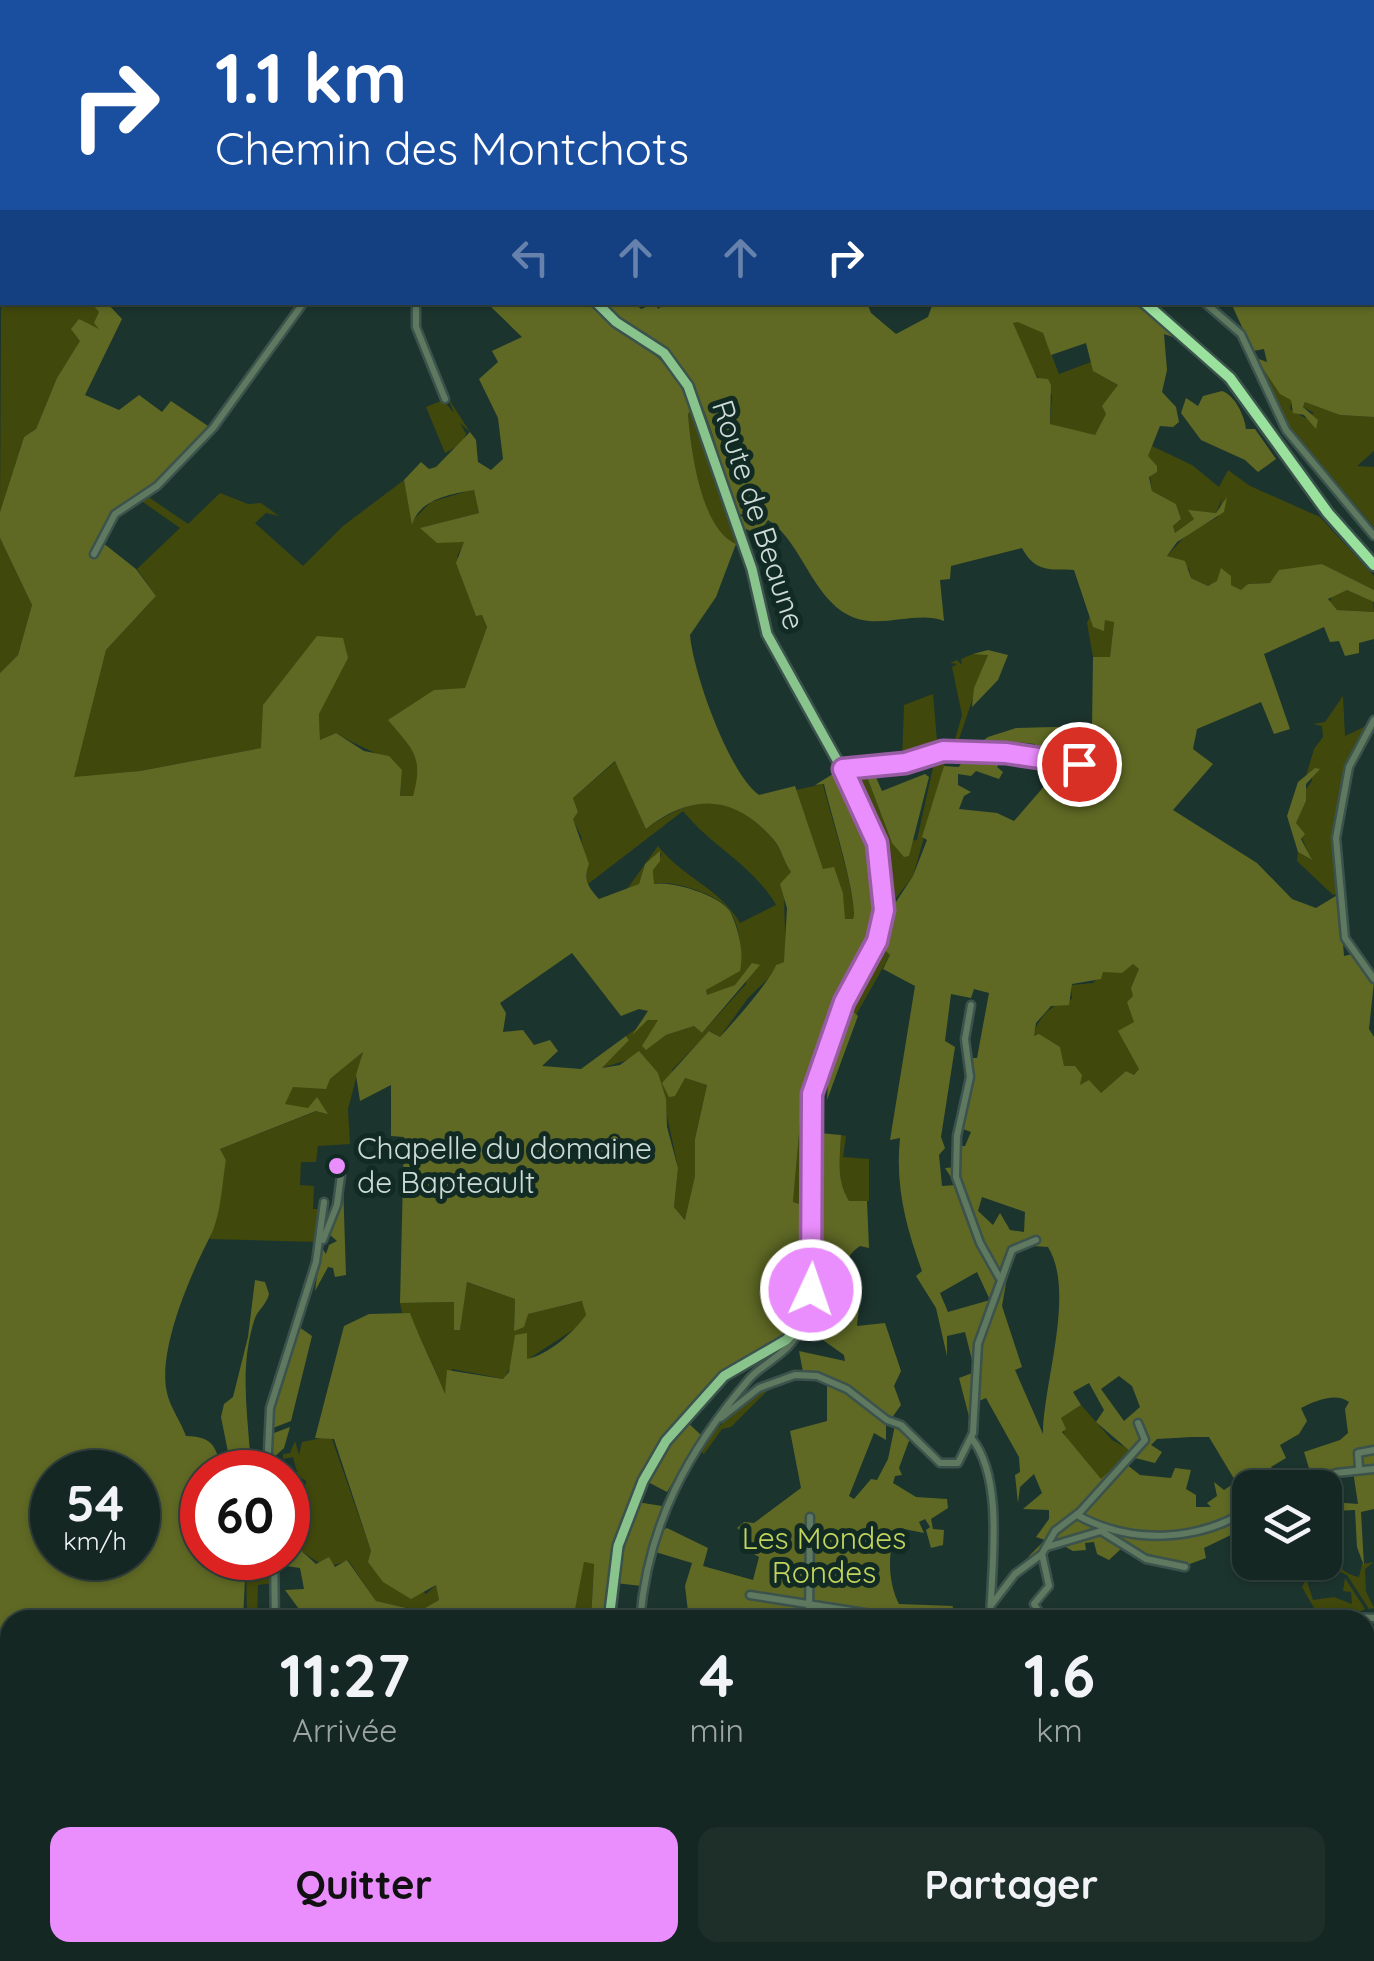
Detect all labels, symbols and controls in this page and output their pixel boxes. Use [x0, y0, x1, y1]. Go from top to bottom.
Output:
text: 1.1 km [215, 33, 407, 121]
icon: right [50, 40, 180, 170]
text: Chemin des Montchots [215, 120, 689, 176]
icon: left [503, 230, 558, 285]
icon: ahead [608, 230, 663, 285]
icon: ahead [713, 230, 768, 285]
icon: right [818, 230, 873, 285]
street label: Route de Beaune [704, 395, 814, 634]
pin [1037, 722, 1122, 807]
icon: arrive [1052, 737, 1107, 792]
place label: Chapelle du domaine de Bapteault [357, 1129, 652, 1201]
marker: Chapelle du domaine de Bapteault [326, 1155, 348, 1177]
position arrow [759, 1238, 863, 1342]
speed limit sign: 60 [180, 1450, 310, 1580]
map controls [1232, 1470, 1342, 1580]
button: layers [1232, 1470, 1342, 1580]
text: 54 [66, 1471, 124, 1534]
park label: Les Mondes Rondes [742, 1519, 906, 1591]
text: km/h [63, 1525, 127, 1556]
text: 11:27 [280, 1637, 410, 1712]
text: 4 [699, 1637, 734, 1712]
text: 1.6 [1024, 1637, 1095, 1712]
text: Arrivée [292, 1710, 397, 1750]
text: min [690, 1710, 744, 1750]
text: km [1036, 1710, 1083, 1750]
button: Quitter [50, 1827, 678, 1942]
button: Partager [698, 1827, 1325, 1942]

